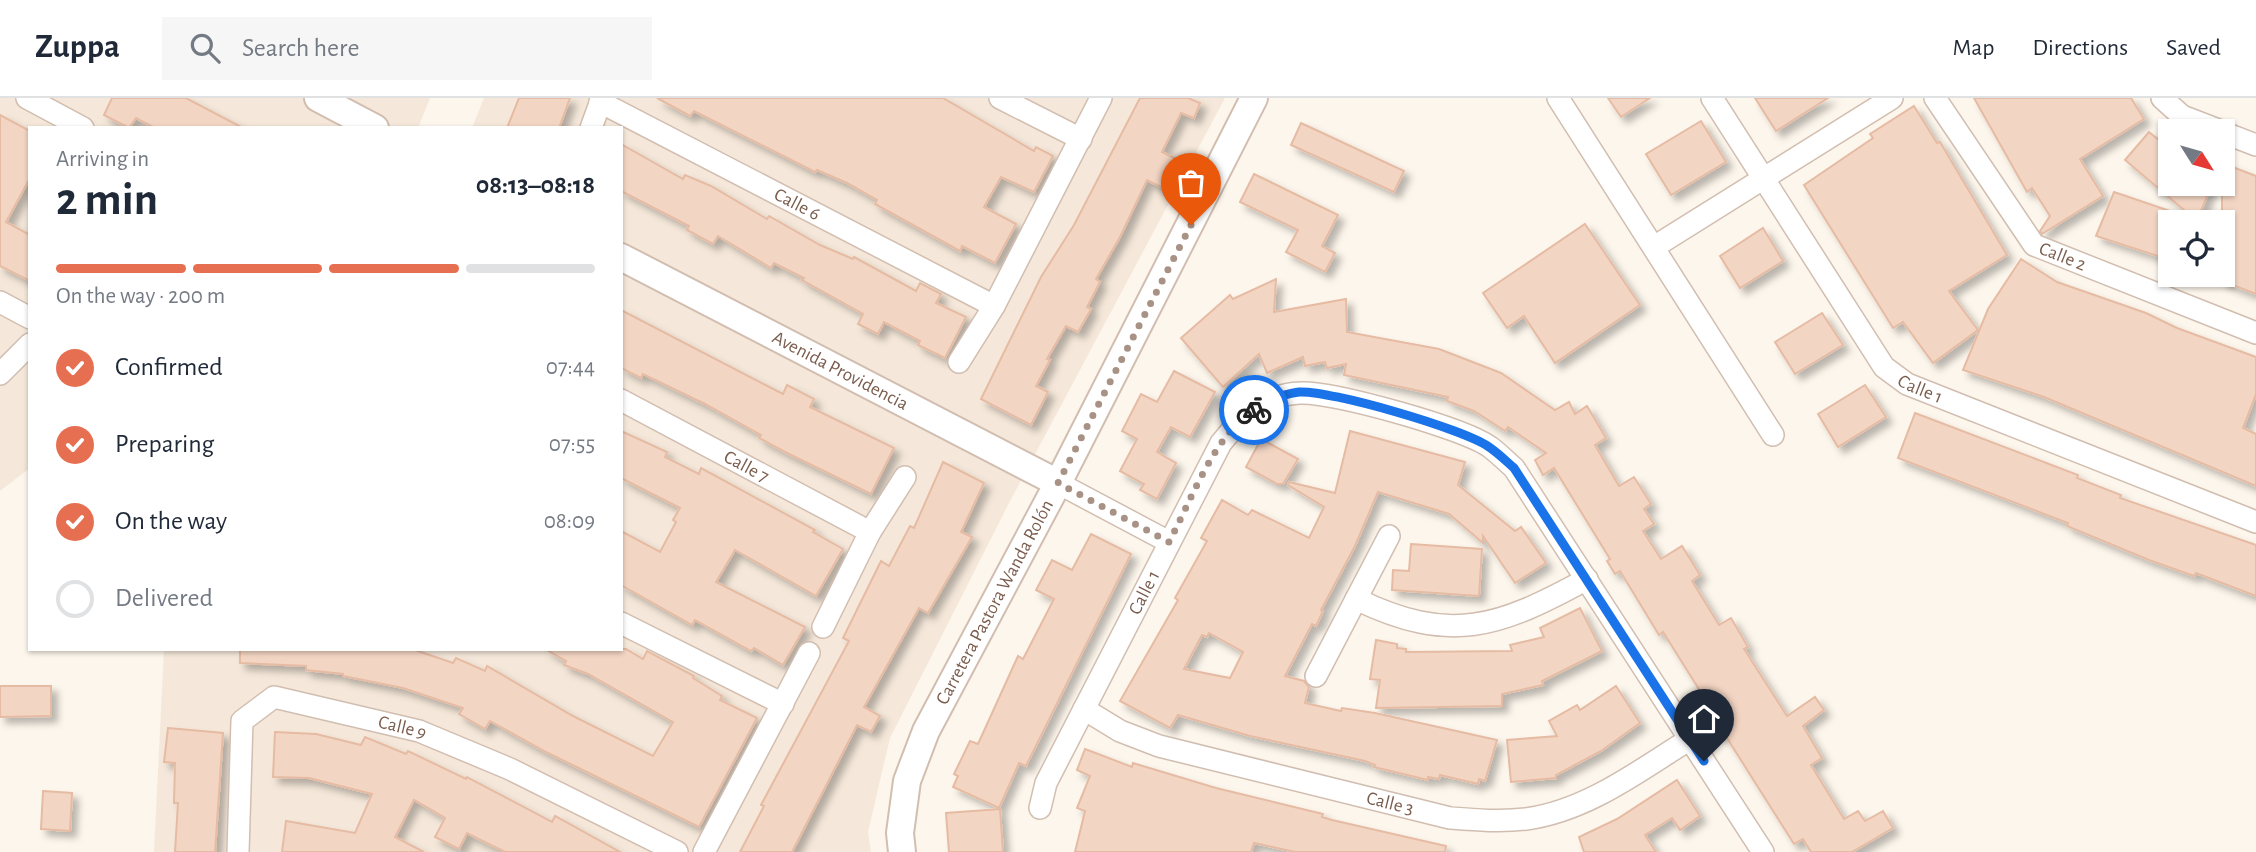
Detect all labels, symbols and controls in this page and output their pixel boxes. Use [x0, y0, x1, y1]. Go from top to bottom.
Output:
search box [162, 17, 652, 80]
icon: search [186, 29, 224, 67]
text: Zuppa [35, 31, 120, 64]
text: Search here [242, 35, 359, 61]
text: Map [1952, 36, 1994, 60]
text: Directions [2032, 36, 2128, 60]
text: Saved [2166, 36, 2221, 60]
north arrow [2158, 119, 2235, 196]
map controls [2158, 119, 2235, 287]
text: Arriving in [56, 148, 149, 171]
pin [1161, 153, 1221, 225]
icon: bag [1172, 164, 1210, 202]
text: 08:13–08:18 [476, 172, 595, 198]
text: 2 min [56, 177, 158, 223]
street label: Calle 6 [771, 184, 823, 224]
button: locate [2158, 210, 2235, 287]
street label: Calle 2 [2036, 239, 2089, 274]
text: On the way · 200 m [56, 285, 225, 308]
street label: Avenida Providencia [769, 328, 912, 413]
icon: check [56, 349, 94, 387]
text: Confirmed [115, 354, 223, 380]
text: 07:44 [546, 356, 595, 379]
street label: Calle 1 [1894, 371, 1945, 407]
courier [1219, 375, 1289, 445]
icon: bike [1235, 391, 1273, 429]
icon: check [56, 426, 94, 464]
text: Preparing [115, 431, 214, 457]
text: 07:55 [549, 433, 595, 456]
street label: Calle 7 [721, 447, 772, 486]
street label: Carretera Pastora Wanda Rolón [932, 497, 1057, 708]
icon: check [56, 503, 94, 541]
text: On the way [115, 508, 227, 534]
text: 08:09 [544, 510, 595, 533]
street label: Calle 1 [1125, 567, 1163, 618]
text: Delivered [115, 585, 213, 611]
pin [1674, 689, 1734, 761]
icon: home [1685, 700, 1723, 738]
street label: Calle 9 [376, 712, 430, 743]
street label: Calle 3 [1365, 788, 1416, 818]

